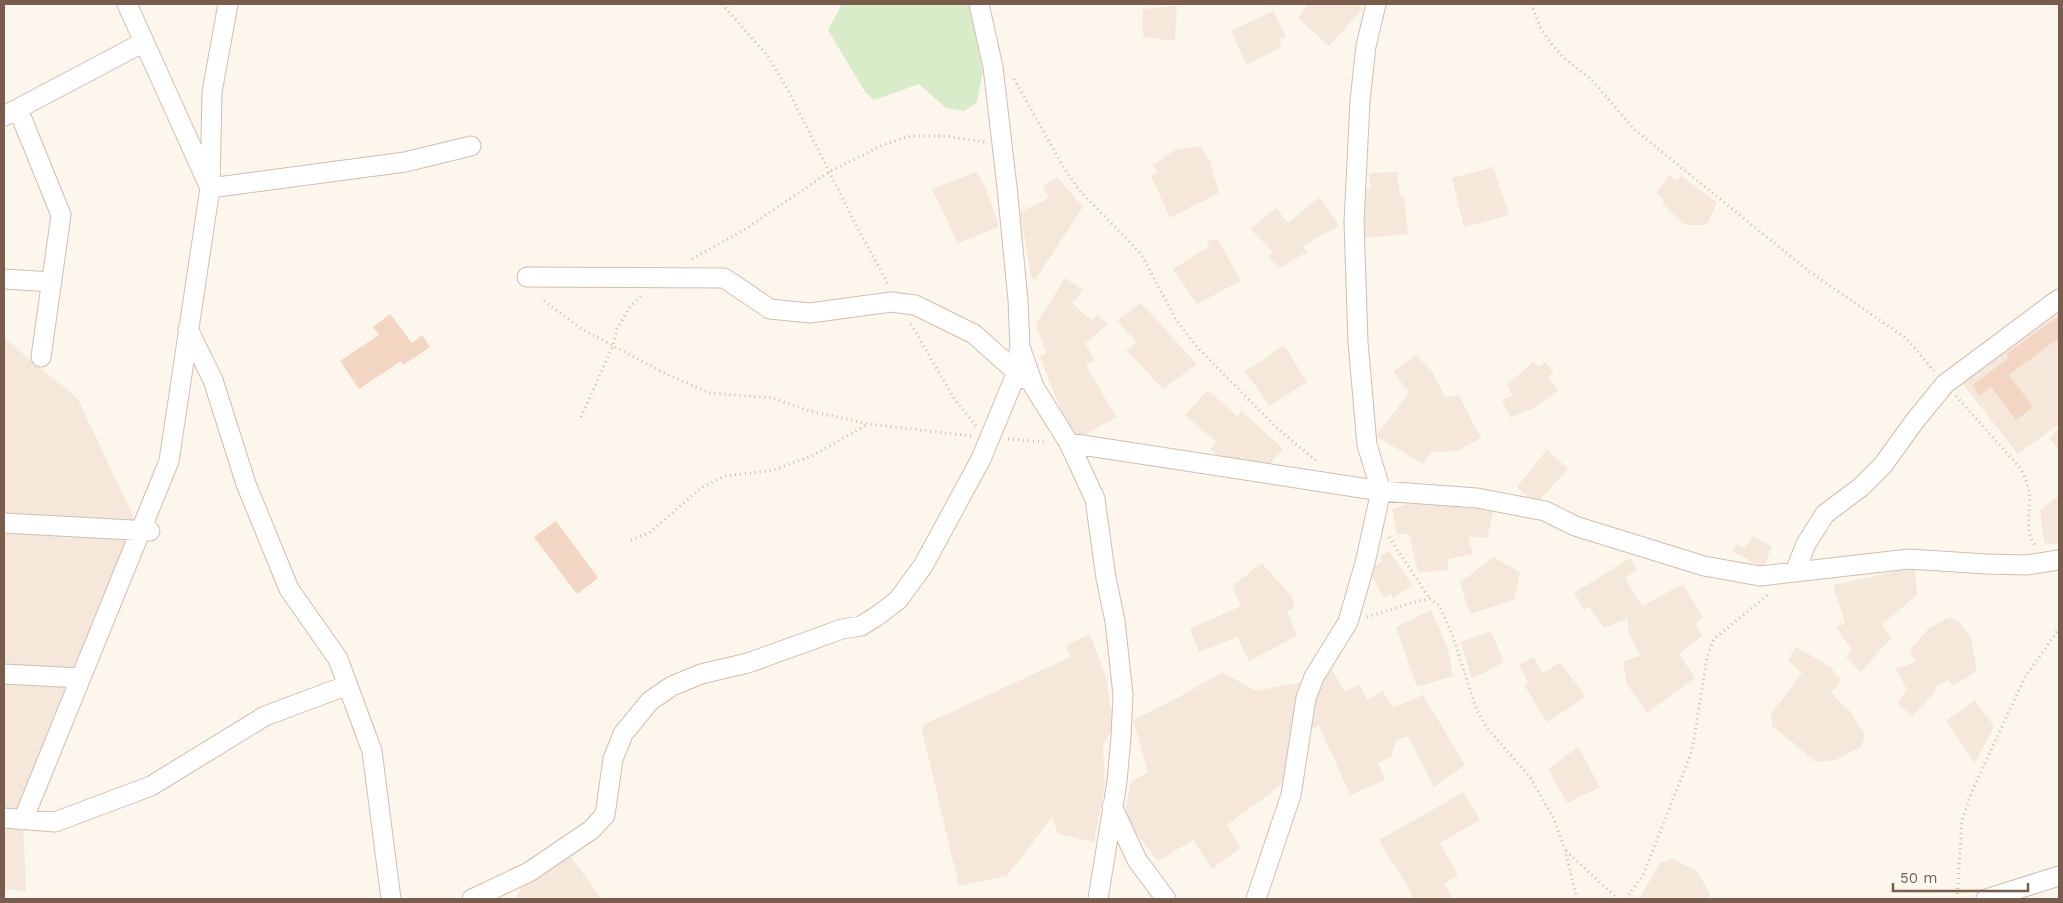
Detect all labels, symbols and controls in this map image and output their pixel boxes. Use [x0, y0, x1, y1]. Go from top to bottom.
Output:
scale bar [1893, 860, 2028, 892]
text: 50 m [1900, 869, 1937, 887]

